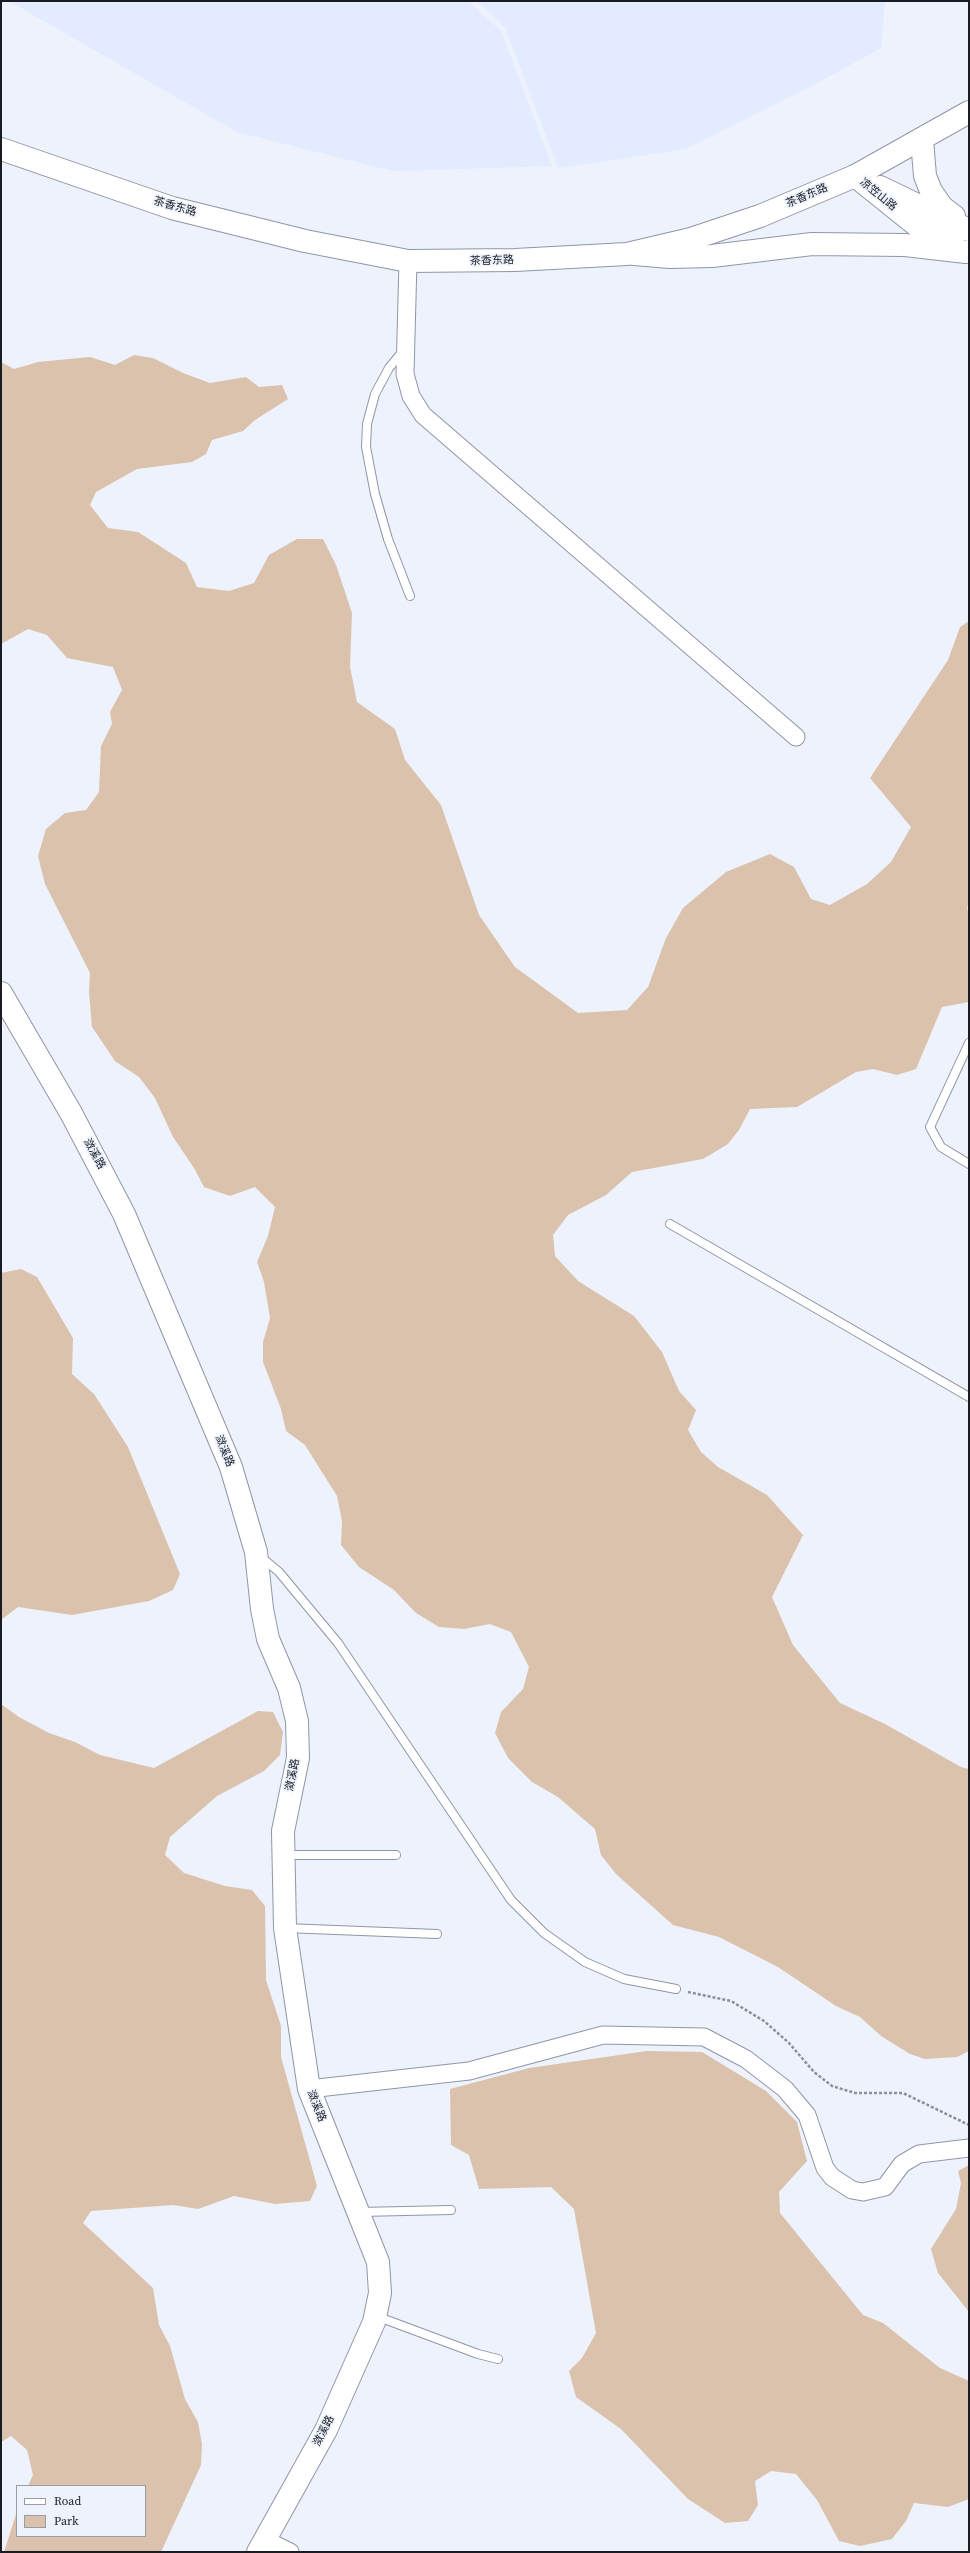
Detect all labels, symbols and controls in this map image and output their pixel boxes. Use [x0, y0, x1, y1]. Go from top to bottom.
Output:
street label: 凉笠山路 [857, 176, 899, 214]
street label: 茶香东路 [784, 181, 830, 211]
street label: 茶香东路 [152, 195, 198, 219]
street label: 茶香东路 [470, 254, 514, 268]
street label: 潋溪路 [80, 1136, 108, 1172]
street label: 潋溪路 [212, 1433, 236, 1469]
street label: 潋溪路 [283, 1758, 303, 1792]
street label: 潋溪路 [304, 2088, 328, 2124]
street label: 潋溪路 [311, 2413, 337, 2449]
legend [16, 2485, 146, 2537]
text: Road [54, 2493, 81, 2509]
text: Park [54, 2513, 79, 2529]

